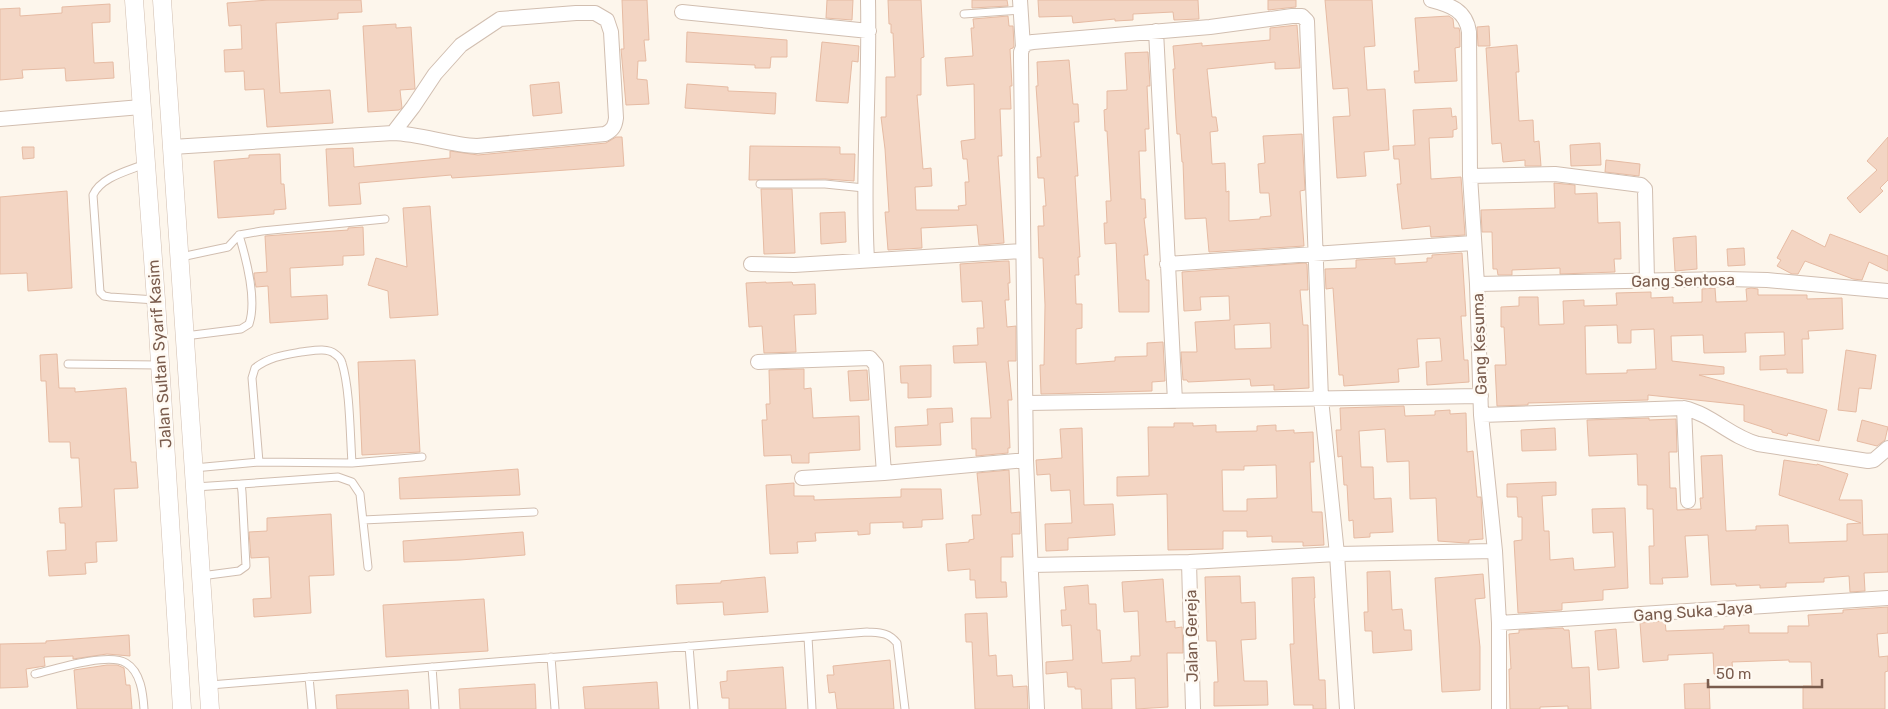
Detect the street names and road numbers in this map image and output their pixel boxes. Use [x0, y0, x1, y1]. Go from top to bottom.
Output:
street label: Jalan Sultan Syarif Kasim [143, 259, 176, 449]
street label: Gang Sentosa [1631, 270, 1735, 291]
street label: Gang Kesuma [1468, 293, 1491, 395]
street label: Jalan Gereja [1181, 589, 1202, 683]
street label: Gang Suka Jaya [1633, 598, 1753, 625]

